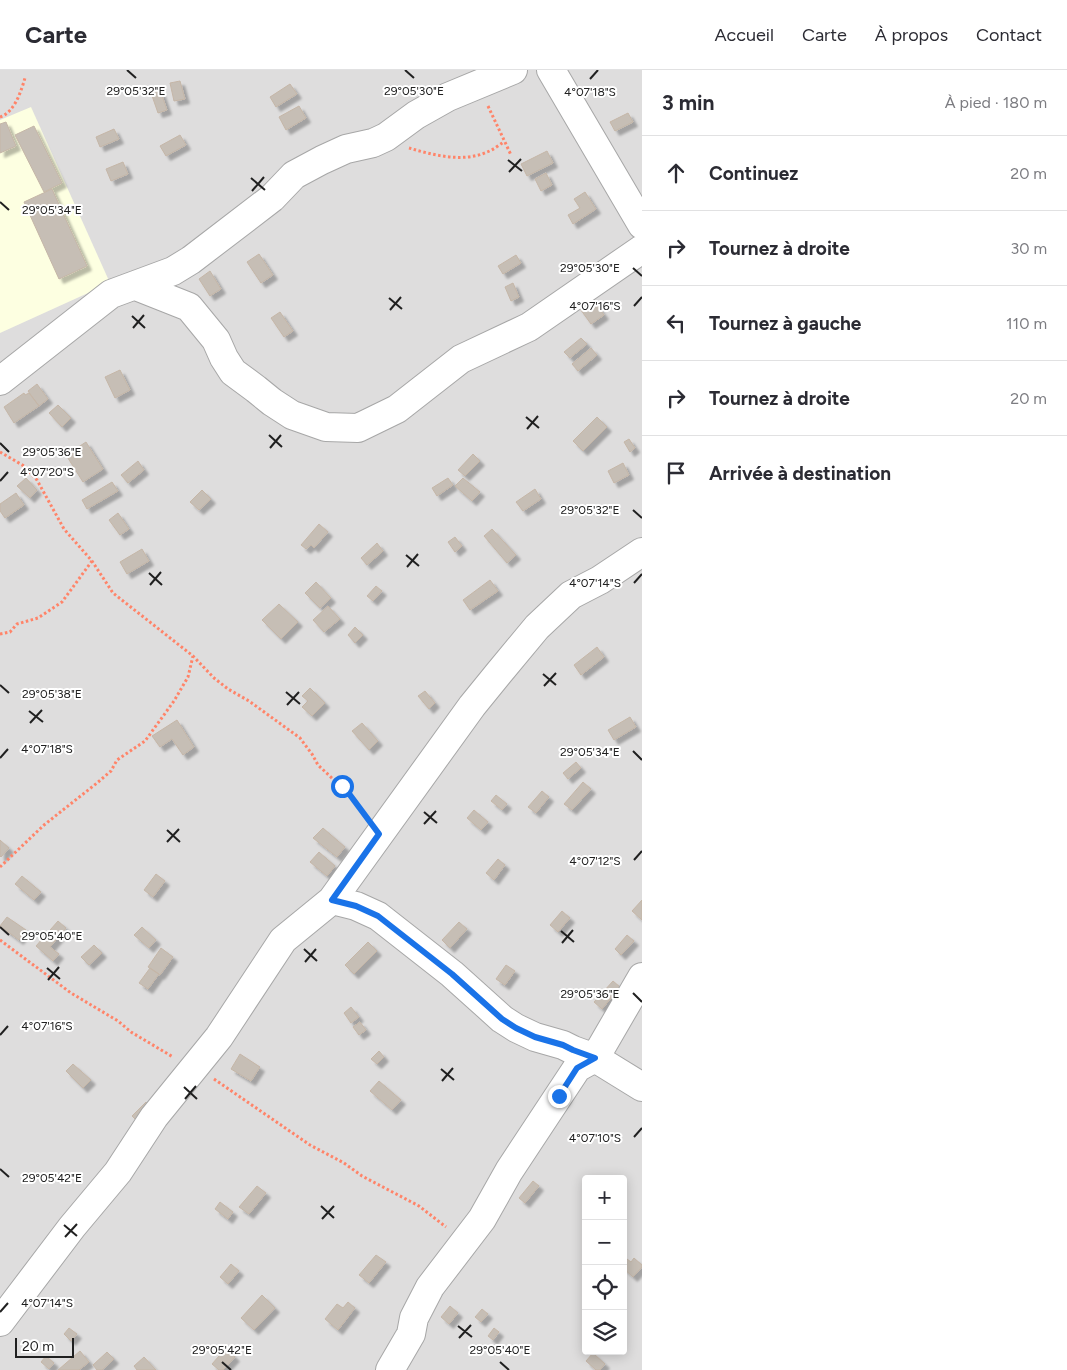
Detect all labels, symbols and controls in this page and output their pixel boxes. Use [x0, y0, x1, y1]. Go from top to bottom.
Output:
text: Carte [25, 20, 87, 49]
text: Accueil [714, 24, 774, 46]
text: Carte [802, 24, 847, 46]
text: À propos [875, 24, 948, 46]
text: Contact [976, 24, 1042, 46]
text: 29°05'32"E [106, 84, 166, 98]
text: 29°05'30"E [384, 84, 444, 98]
text: 4°07'18"S [564, 85, 616, 99]
text: 3 min [662, 90, 714, 115]
text: À pied · 180 m [945, 93, 1047, 112]
icon: ahead [662, 159, 690, 187]
text: Continuez [709, 162, 798, 185]
text: 20 m [1010, 164, 1047, 183]
text: 29°05'34"E [22, 203, 82, 217]
icon: right [662, 234, 690, 262]
text: Tournez à droite [709, 237, 850, 260]
text: 30 m [1010, 239, 1047, 258]
text: 29°05'30"E [560, 261, 620, 275]
text: 4°07'16"S [569, 299, 621, 313]
icon: left [662, 309, 690, 337]
text: Tournez à gauche [709, 312, 861, 335]
text: 110 m [1006, 314, 1047, 333]
icon: right [662, 384, 690, 412]
text: Tournez à droite [709, 387, 850, 410]
text: 20 m [1010, 389, 1047, 408]
text: 29°05'36"E [22, 445, 82, 459]
icon: arrive [662, 459, 690, 487]
text: Arrivée à destination [709, 462, 891, 485]
text: 4°07'20"S [20, 465, 74, 479]
text: 29°05'32"E [560, 503, 620, 517]
text: 4°07'14"S [569, 576, 621, 590]
text: 29°05'38"E [22, 687, 82, 701]
text: 4°07'18"S [21, 742, 73, 756]
text: 29°05'34"E [560, 745, 620, 759]
route start [331, 775, 354, 798]
text: 4°07'12"S [569, 854, 621, 868]
text: 29°05'40"E [21, 929, 83, 943]
text: 29°05'36"E [560, 987, 620, 1001]
text: 4°07'16"S [21, 1019, 73, 1033]
route end [548, 1085, 571, 1108]
text: 4°07'10"S [569, 1131, 621, 1145]
text: 29°05'42"E [22, 1171, 82, 1185]
map controls [582, 1175, 627, 1355]
button: + [582, 1175, 627, 1220]
button: − [582, 1220, 627, 1265]
button: locate [582, 1265, 627, 1310]
text: 4°07'14"S [21, 1296, 73, 1310]
button: layers [582, 1310, 627, 1355]
scale bar [15, 1335, 74, 1358]
text: 20 m [22, 1338, 54, 1355]
text: 29°05'42"E [192, 1343, 252, 1357]
text: 29°05'40"E [469, 1343, 531, 1357]

